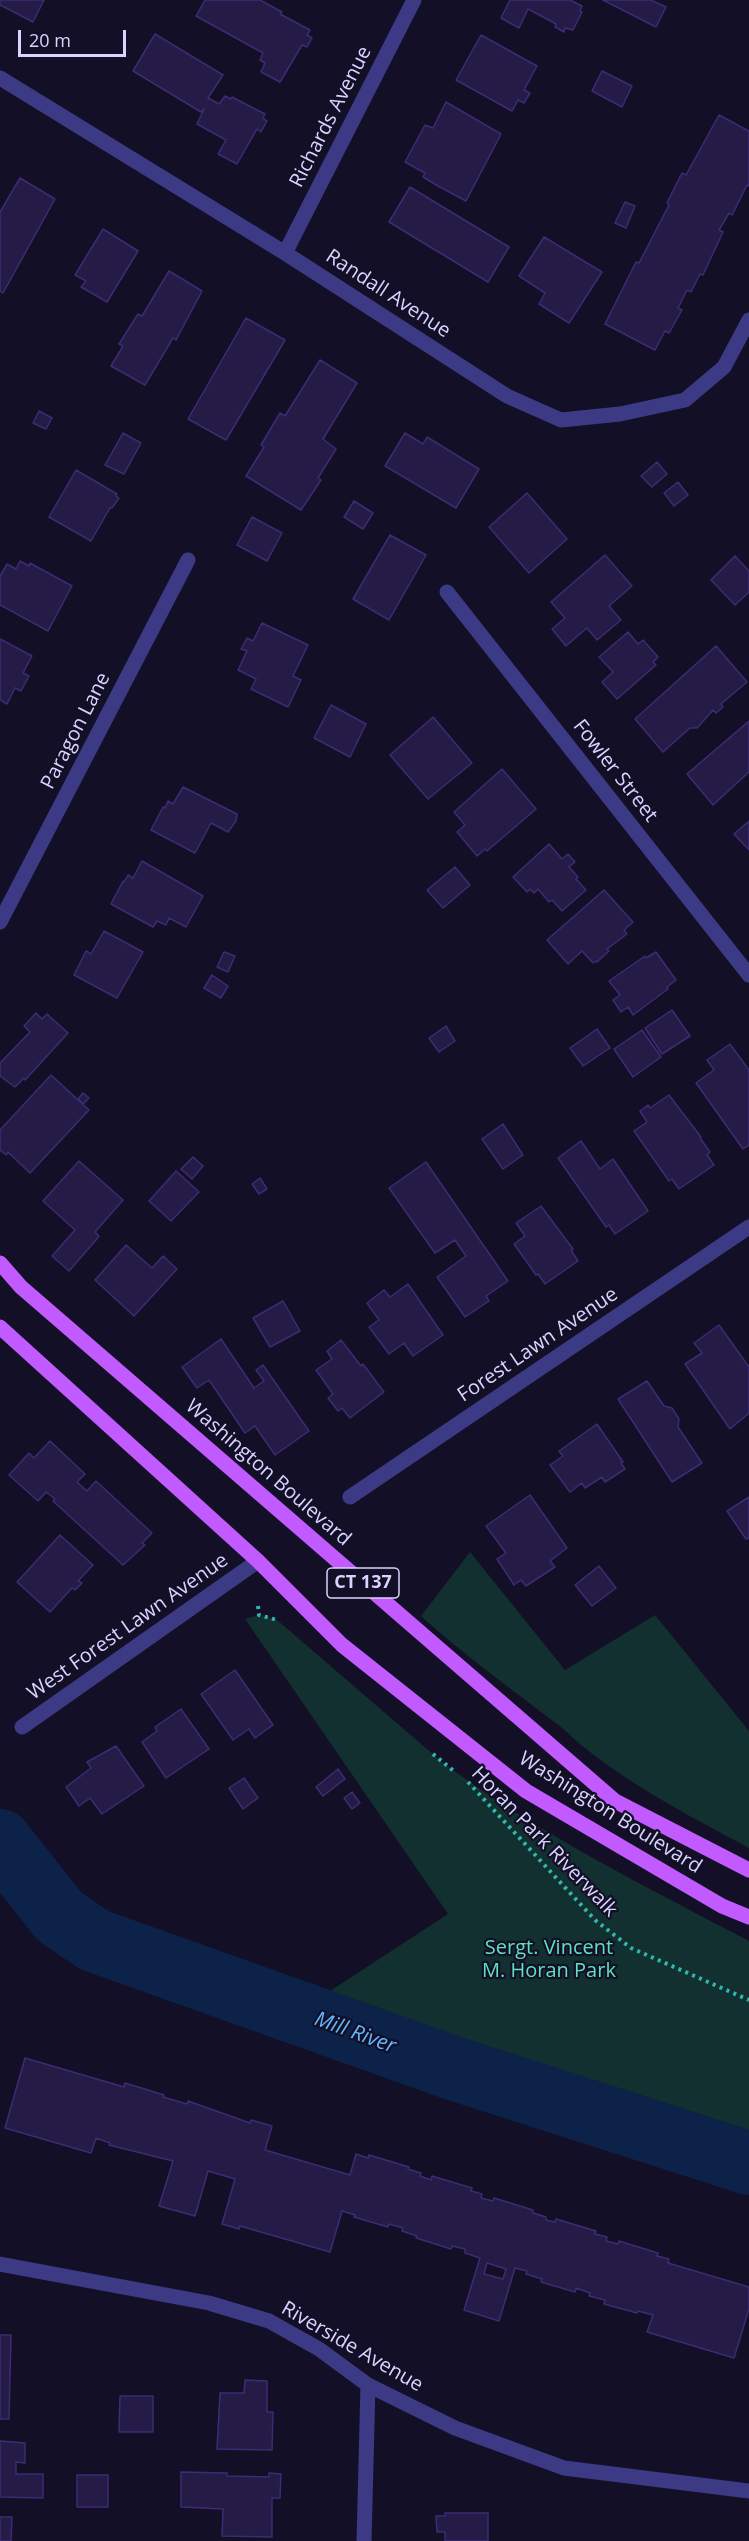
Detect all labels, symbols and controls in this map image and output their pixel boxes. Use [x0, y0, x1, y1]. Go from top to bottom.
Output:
scale bar [21, 18, 129, 56]
text: 20 m [29, 28, 71, 52]
street label: Richards Avenue [285, 42, 377, 192]
street label: Randall Avenue [321, 245, 455, 343]
street label: Paragon Lane [36, 669, 116, 793]
street label: Fowler Street [568, 715, 662, 827]
street label: Forest Lawn Avenue [453, 1283, 623, 1407]
street label: Washington Boulevard [180, 1395, 356, 1551]
street label: West Forest Lawn Avenue [23, 1549, 233, 1705]
road number: CT 137 [327, 1568, 399, 1598]
street label: Washington Boulevard [514, 1747, 706, 1879]
street label: Horan Park Riverwalk [466, 1762, 622, 1922]
park label: Sergt. Vincent M. Horan Park [482, 1936, 616, 1983]
water label: Mill River [311, 2007, 399, 2059]
street label: Riverside Avenue [277, 2297, 427, 2397]

